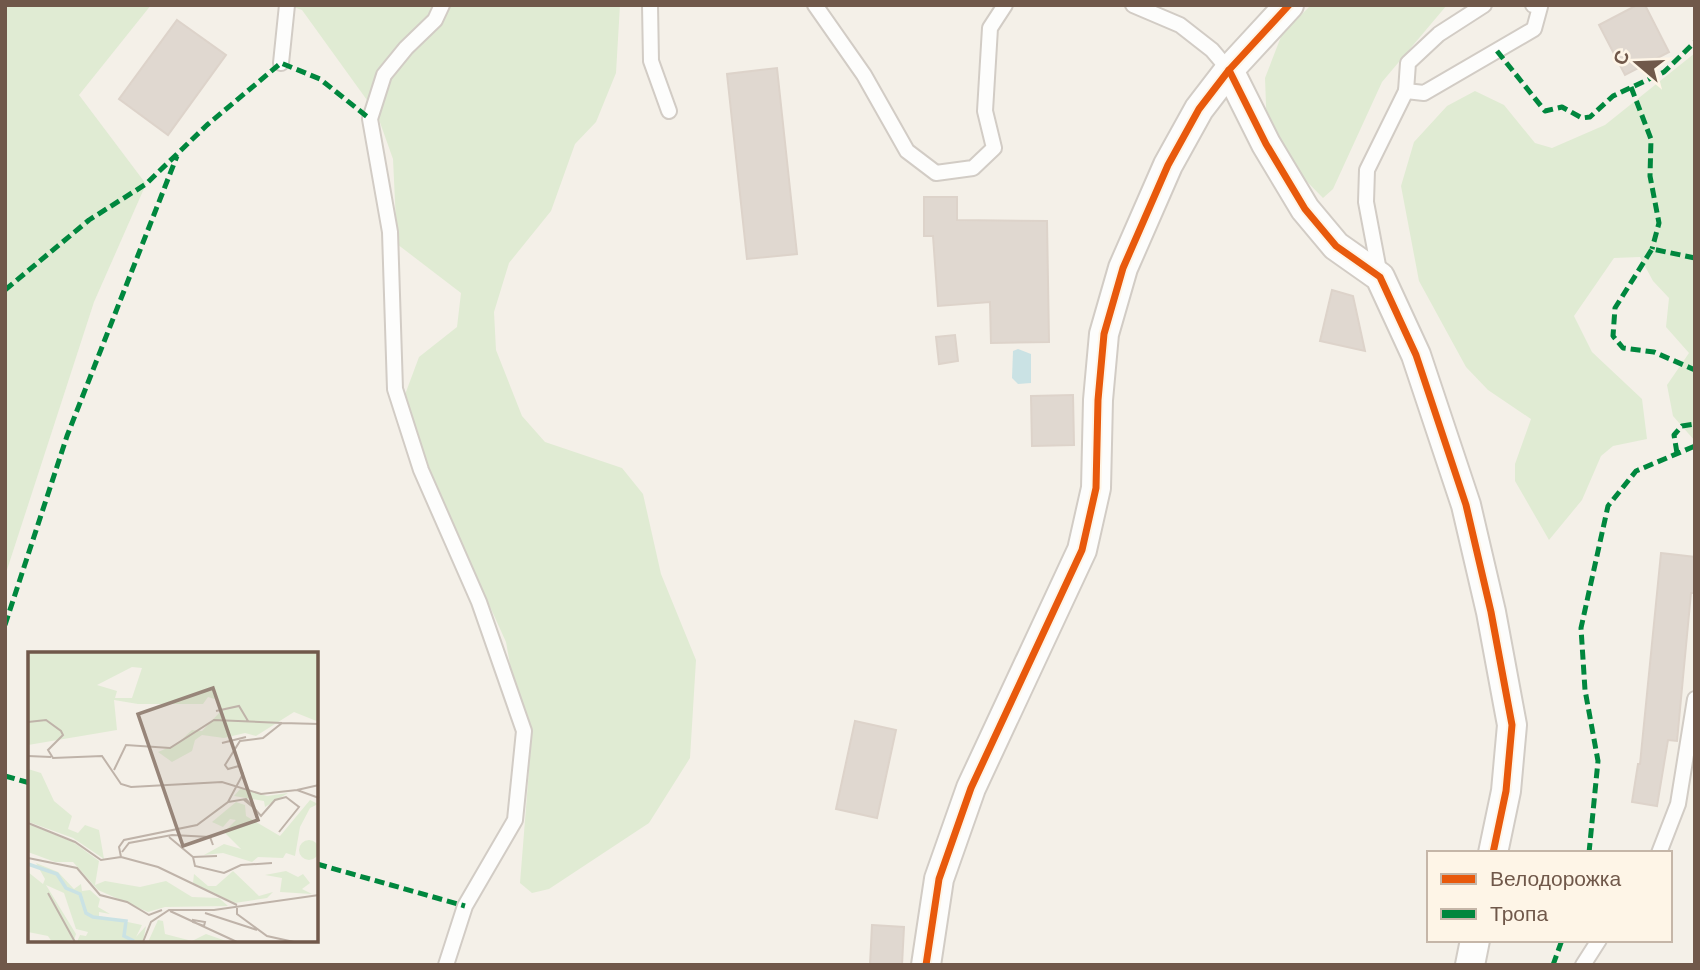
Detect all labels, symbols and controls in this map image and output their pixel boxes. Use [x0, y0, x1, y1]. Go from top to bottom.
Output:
north arrow [1602, 28, 1672, 98]
text: С [1607, 47, 1634, 68]
inset map [28, 652, 318, 942]
legend [1427, 851, 1672, 942]
text: Велодорожка [1490, 865, 1621, 890]
text: Тропа [1490, 900, 1548, 925]

